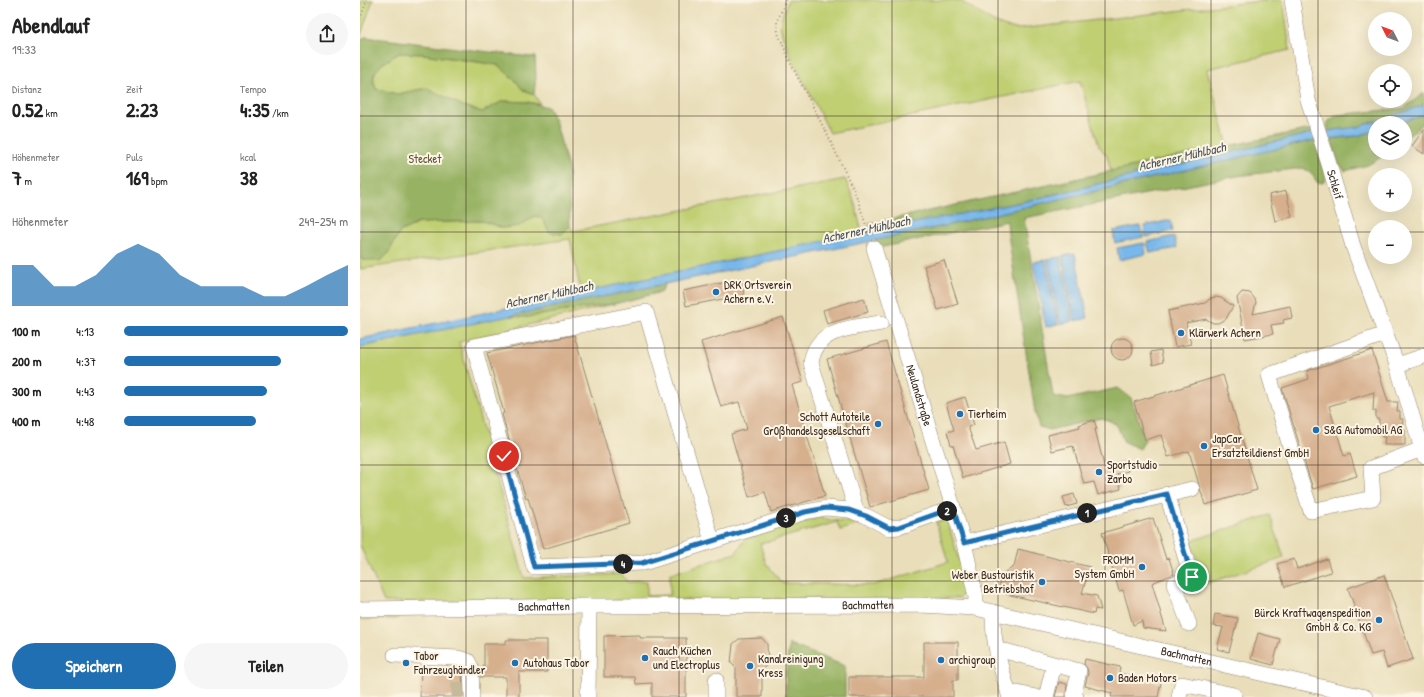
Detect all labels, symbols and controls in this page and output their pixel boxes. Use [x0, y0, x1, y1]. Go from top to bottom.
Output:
text: Abendlauf [12, 10, 90, 40]
north arrow [1368, 12, 1412, 56]
map controls [1368, 12, 1412, 264]
button: share [306, 13, 348, 55]
text: 19:33 [12, 40, 36, 58]
button: locate [1368, 64, 1412, 108]
text: Distanz [12, 82, 42, 96]
text: Zeit [126, 82, 142, 96]
text: Tempo [240, 82, 266, 96]
text: 0.52 [12, 96, 43, 123]
text: 2:23 [126, 96, 158, 123]
text: 4:35 [240, 96, 270, 123]
text: km [43, 106, 58, 120]
text: /km [270, 106, 289, 120]
button: layers [1368, 116, 1412, 160]
water label: Acherner Mühlbach [1137, 137, 1229, 175]
text: Höhenmeter [12, 150, 60, 164]
text: Puls [126, 150, 143, 164]
text: kcal [240, 150, 256, 164]
park label: Stecket [409, 150, 442, 167]
text: 7 [12, 164, 22, 191]
text: 169 [126, 164, 149, 191]
text: 38 [240, 164, 258, 191]
street label: Schleif [1323, 168, 1348, 202]
button: + [1368, 168, 1412, 212]
text: m [22, 174, 32, 188]
text: bpm [149, 174, 168, 188]
water label: Acherner Mühlbach [821, 211, 913, 247]
text: Höhenmeter [12, 212, 69, 230]
text: 249–254 m [299, 212, 348, 230]
button: − [1368, 220, 1412, 264]
water label: Acherner Mühlbach [504, 276, 596, 312]
place label: DRK Ortsverein Achern e.V. [724, 276, 791, 307]
marker: DRK Ortsverein Achern e.V. [711, 287, 721, 297]
text: 100 m [12, 322, 40, 340]
text: 4:13 [76, 322, 94, 340]
place label: Klärwerk Achern [1189, 324, 1261, 341]
marker: Klärwerk Achern [1176, 328, 1186, 338]
text: 200 m [12, 352, 42, 370]
text: 4:37 [76, 352, 96, 370]
street label: Neulandstraße [902, 362, 937, 428]
text: 300 m [12, 382, 41, 400]
text: 4:43 [76, 382, 95, 400]
place label: Tierheim [968, 405, 1006, 422]
place label: Schott Autoteile Gr0ßhandelsgesellschaft [763, 408, 871, 439]
marker: Tierheim [955, 409, 965, 419]
text: 400 m [12, 412, 40, 430]
text: 4:48 [76, 412, 94, 430]
marker: Schott Autoteile Gr0ßhandelsgesellschaft [873, 419, 883, 429]
place label: S&G Automobil AG [1324, 421, 1402, 438]
marker: S&G Automobil AG [1311, 425, 1321, 435]
place label: JapCar Ersatzteildienst GmbH [1212, 430, 1309, 461]
pin [487, 439, 521, 473]
marker: JapCar Ersatzteildienst GmbH [1199, 441, 1209, 451]
icon: check [493, 445, 515, 467]
place label: Sportstudio Zarbo [1107, 456, 1157, 487]
marker: Sportstudio Zarbo [1094, 467, 1104, 477]
pin: 2 [937, 501, 957, 521]
pin: 1 [1077, 503, 1097, 523]
text: 2 [944, 504, 950, 518]
text: 1 [1085, 506, 1089, 520]
pin: 3 [776, 508, 796, 528]
text: 3 [784, 511, 788, 525]
place label: FROMM System GmbH [1074, 551, 1134, 582]
pin: 4 [613, 554, 633, 574]
text: 4 [621, 557, 625, 571]
pin [1175, 560, 1209, 594]
marker: FROMM System GmbH [1137, 562, 1147, 572]
place label: Weber Bustouristik Betriebshof [952, 566, 1035, 597]
icon: arrive [1181, 566, 1203, 588]
marker: Weber Bustouristik Betriebshof [1037, 577, 1047, 587]
street label: Bachmatten [842, 596, 894, 613]
street label: Bachmatten [518, 597, 570, 615]
place label: Bürck Kraftwagenspedition GmbH & Co. KG [1254, 604, 1371, 635]
marker: Bürck Kraftwagenspedition GmbH & Co. KG [1374, 615, 1384, 625]
place label: Rauch Küchen und Electroplus [653, 642, 720, 673]
street label: Bachmatten [1159, 642, 1214, 670]
button: Speichern [12, 643, 176, 689]
button: Teilen [184, 643, 348, 689]
place label: Tabor Fahrzeughändler [413, 647, 486, 678]
place label: Kanalreinigung Kress [758, 650, 823, 681]
place label: archigroup [949, 651, 995, 668]
marker: Rauch Küchen und Electroplus [640, 653, 650, 663]
place label: Autohaus Tabor [523, 654, 590, 671]
marker: archigroup [936, 655, 946, 665]
marker: Tabor Fahrzeughändler [401, 658, 411, 668]
marker: Autohaus Tabor [510, 658, 520, 668]
marker: Kanalreinigung Kress [745, 661, 755, 671]
place label: Baden Motors [1118, 669, 1177, 686]
marker: Baden Motors [1105, 673, 1115, 683]

